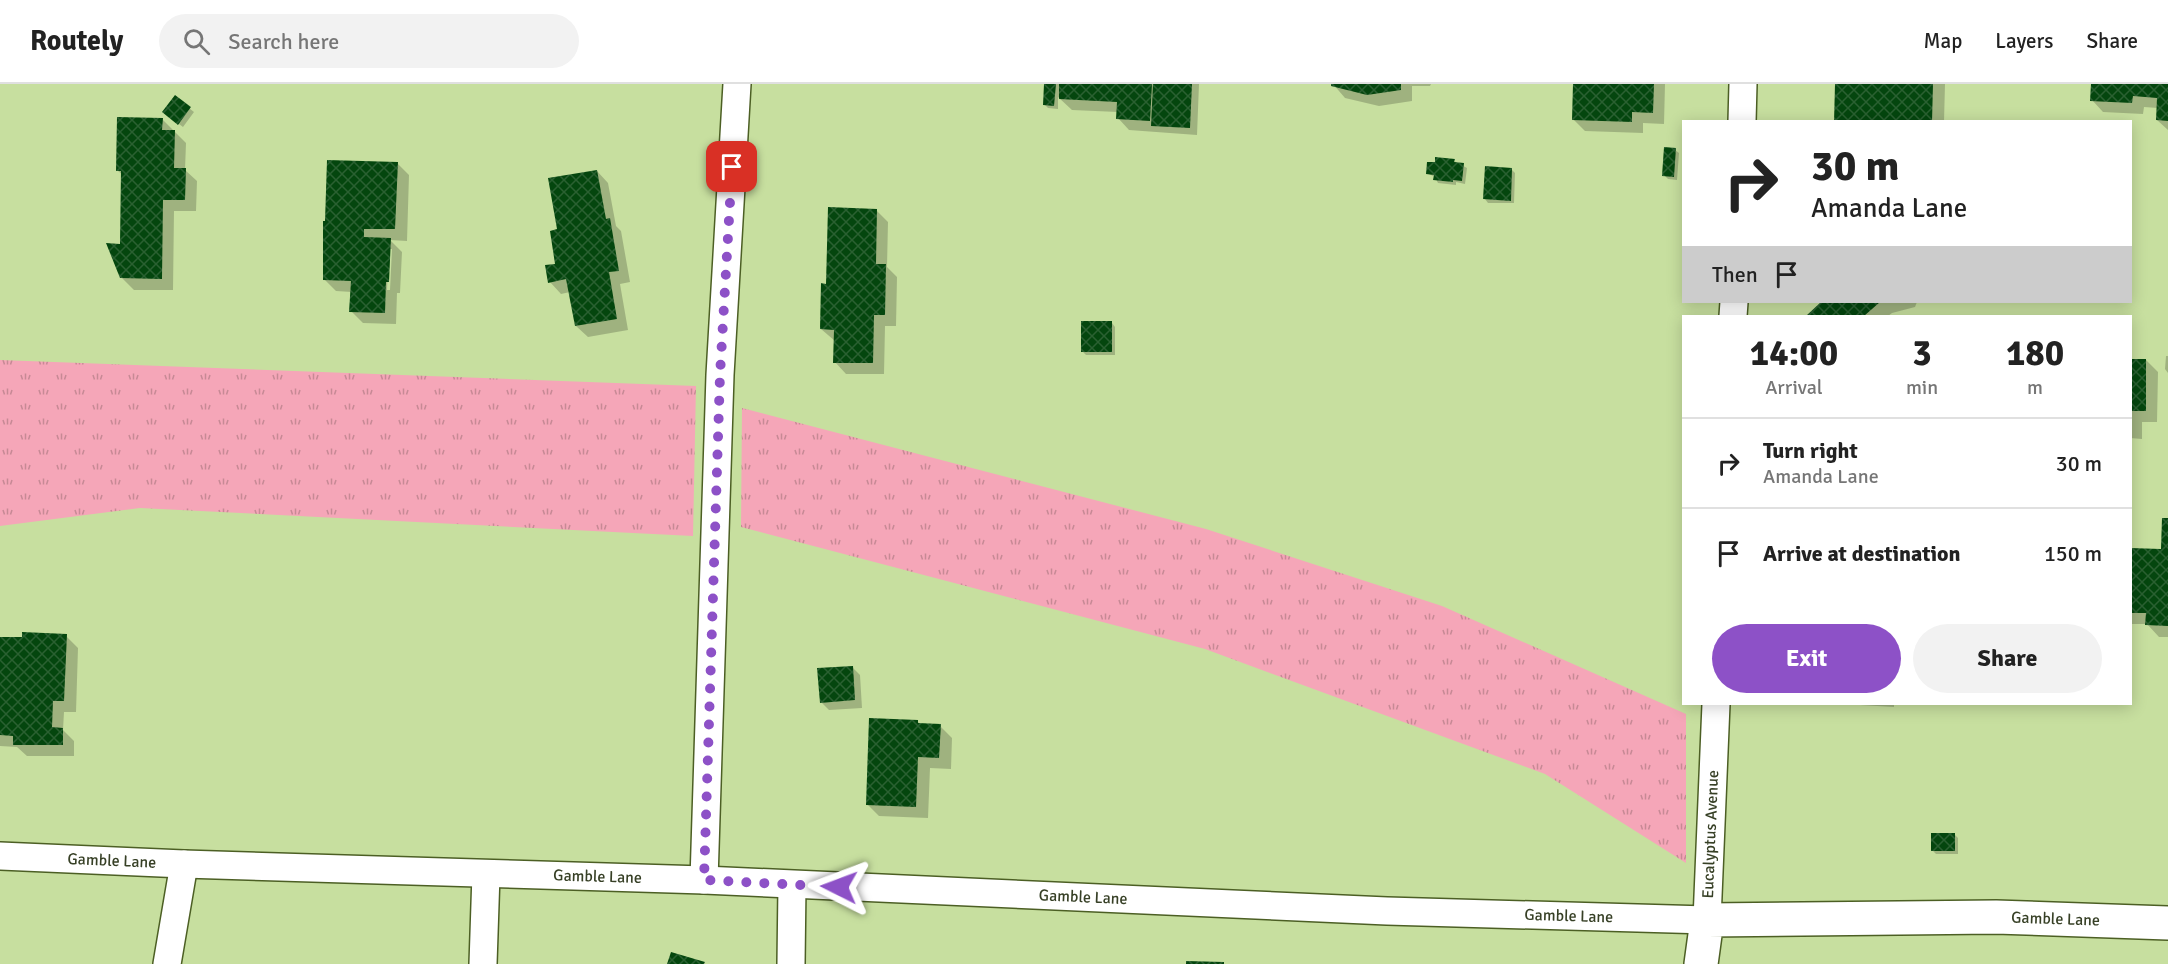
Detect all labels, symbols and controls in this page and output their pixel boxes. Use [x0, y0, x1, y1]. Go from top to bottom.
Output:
search box [159, 14, 579, 68]
text: Routely [30, 24, 123, 58]
icon: search [180, 25, 213, 58]
text: Search here [228, 28, 339, 55]
text: Map [1924, 28, 1962, 54]
text: Layers [1995, 28, 2053, 54]
text: Share [2086, 28, 2138, 54]
pin [706, 141, 757, 192]
text: 30 m [1811, 141, 1900, 192]
icon: right [1712, 144, 1790, 222]
icon: arrive [715, 150, 748, 183]
text: Amanda Lane [1811, 192, 1967, 225]
icon: arrive [1770, 258, 1803, 291]
text: Then [1712, 261, 1758, 288]
text: 14:00 [1750, 331, 1838, 376]
text: 3 [1912, 331, 1932, 376]
text: 180 [2006, 331, 2064, 376]
text: Arrival [1765, 375, 1823, 400]
text: min [1906, 375, 1938, 400]
text: m [2027, 375, 2043, 400]
text: Turn right [1763, 437, 1858, 464]
icon: right [1712, 447, 1745, 480]
text: 30 m [2056, 450, 2102, 477]
text: Amanda Lane [1763, 464, 1879, 489]
icon: arrive [1712, 537, 1745, 570]
text: Arrive at destination [1763, 540, 1960, 567]
text: 150 m [2044, 540, 2102, 567]
button: Exit [1712, 624, 1901, 693]
button: Share [1913, 624, 2102, 693]
street label: Eucalyptus Avenue [1698, 770, 1723, 899]
street label: Gamble Lane [67, 849, 157, 873]
position arrow [807, 855, 871, 919]
street label: Gamble Lane [553, 865, 642, 888]
street label: Gamble Lane [1038, 885, 1128, 909]
street label: Gamble Lane [1524, 905, 1613, 927]
street label: Gamble Lane [2011, 908, 2100, 931]

